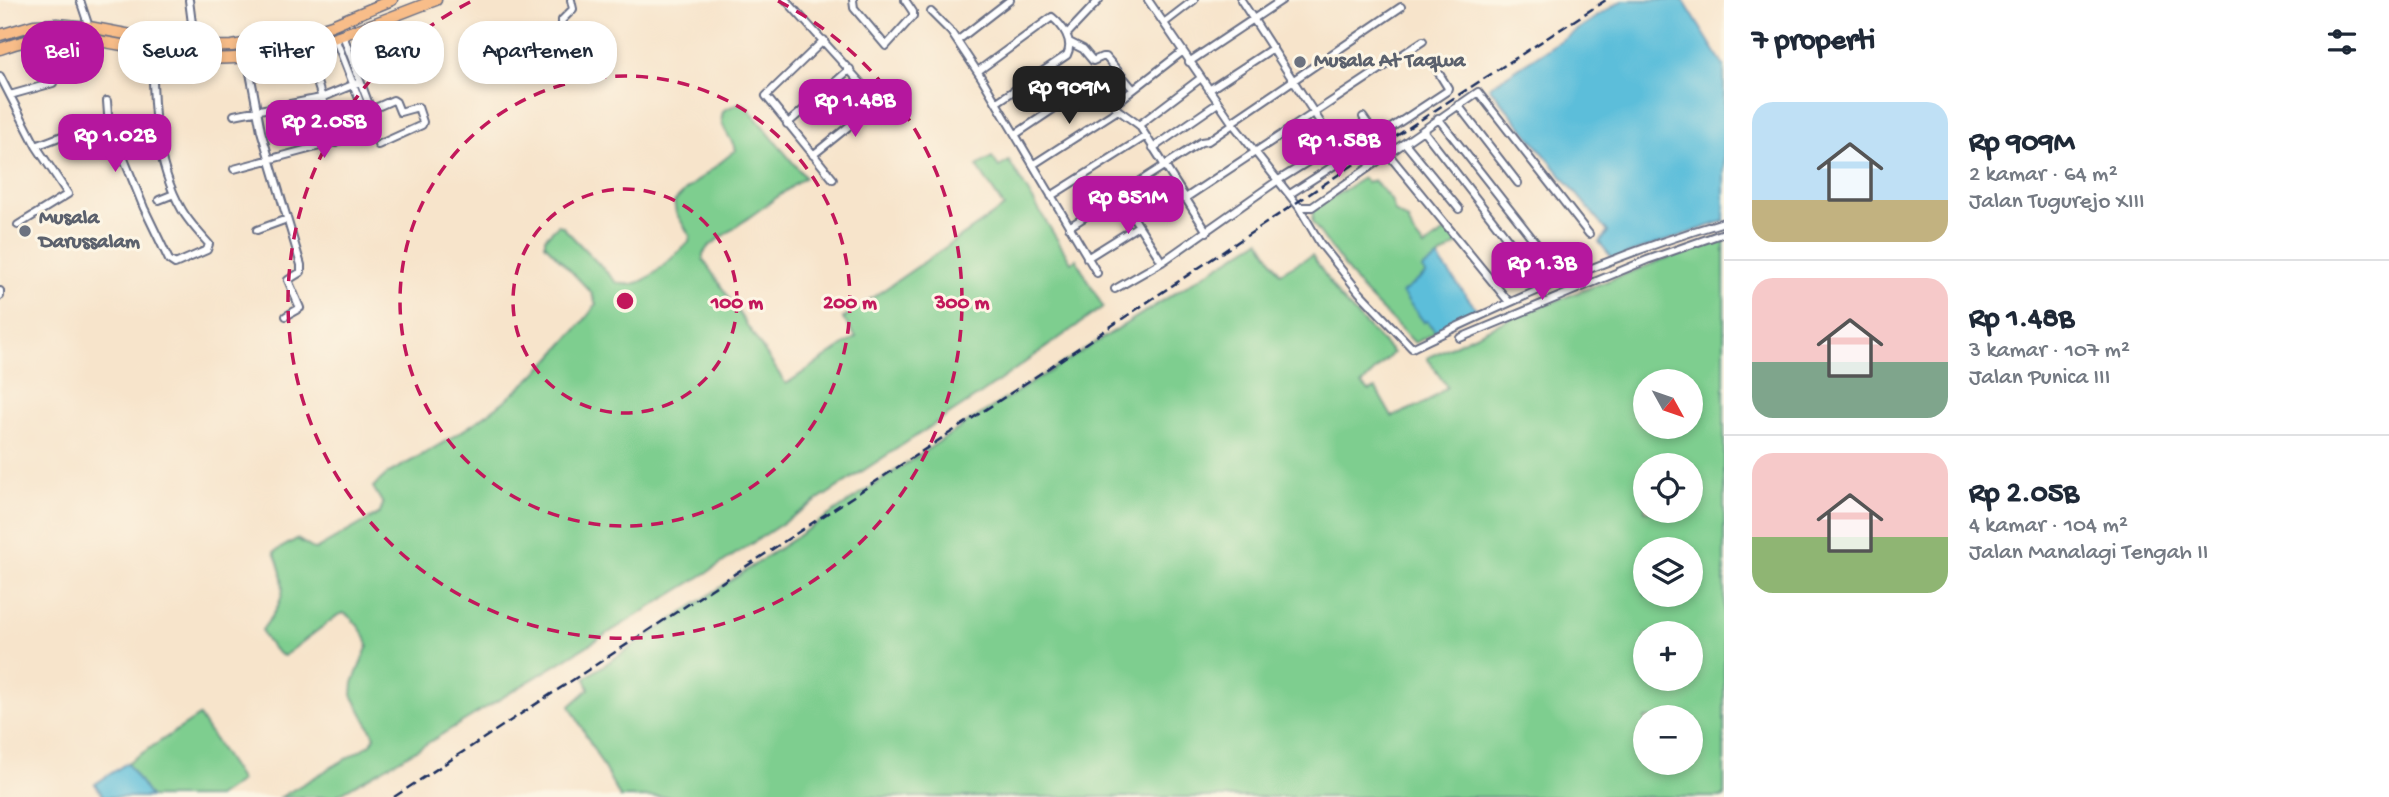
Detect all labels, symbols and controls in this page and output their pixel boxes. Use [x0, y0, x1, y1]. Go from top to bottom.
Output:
chip: Beli [21, 21, 104, 84]
chip: Sewa [118, 21, 222, 84]
chip: Filter [236, 21, 337, 84]
chip: Baru [351, 21, 444, 84]
chip: Apartemen [458, 21, 617, 84]
icon: filters [2323, 23, 2361, 61]
text: 7 properti [1752, 25, 1875, 60]
place label: Musala At Taqwa [1314, 50, 1467, 75]
marker: Musala At Taqwa [1292, 54, 1308, 70]
pin: Rp 909M [1004, 66, 1134, 126]
text: Rp 909M [1029, 75, 1109, 102]
pin: Rp 1.48B [783, 80, 927, 139]
text: Rp 1.48B [815, 88, 895, 115]
pin: Rp 2.05B [252, 100, 396, 160]
text: Rp 2.05B [282, 109, 366, 136]
pin: Rp 1.02B [43, 114, 187, 174]
pin: Rp 1.58B [1267, 120, 1411, 179]
text: Rp 1.02B [74, 123, 156, 150]
text: Rp 909M [1969, 127, 2075, 162]
text: Rp 1.58B [1298, 128, 1380, 155]
icon: home [1808, 130, 1892, 214]
text: 2 kamar · 64 m² [1969, 162, 2118, 189]
pin: Rp 851M [1063, 176, 1193, 236]
text: Rp 851M [1089, 185, 1167, 212]
text: Jalan Tugurejo XIII [1969, 189, 2145, 216]
place label: Musala Darussalam [37, 207, 140, 256]
marker: Musala Darussalam [17, 223, 33, 239]
pin: Rp 1.3B [1477, 243, 1607, 302]
text: Rp 1.3B [1507, 251, 1577, 278]
centre of rings [613, 289, 637, 313]
text: 100 m [710, 292, 763, 317]
text: 200 m [823, 292, 877, 317]
text: 300 m [934, 292, 989, 317]
text: Rp 1.48B [1969, 303, 2074, 338]
icon: home [1808, 306, 1892, 390]
text: 3 kamar · 107 m² [1969, 338, 2130, 365]
text: Jalan Punica III [1969, 365, 2110, 392]
north arrow [1633, 369, 1703, 439]
map controls [1633, 369, 1703, 775]
button: locate [1633, 453, 1703, 523]
text: Rp 2.05B [1969, 478, 2079, 513]
icon: home [1808, 481, 1892, 565]
text: 4 kamar · 104 m² [1969, 513, 2128, 540]
button: layers [1633, 537, 1703, 607]
text: Jalan Manalagi Tengah II [1969, 540, 2208, 567]
button: + [1633, 621, 1703, 691]
button: − [1633, 705, 1703, 775]

